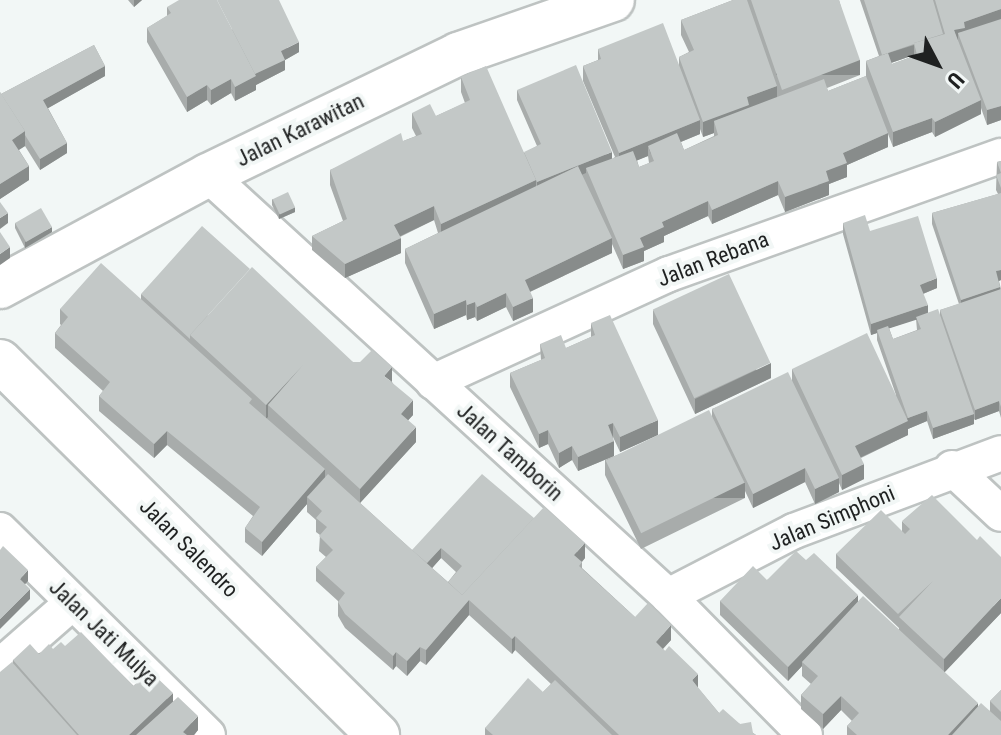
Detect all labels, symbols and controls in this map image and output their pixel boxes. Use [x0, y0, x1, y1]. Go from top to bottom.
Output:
north arrow [897, 24, 977, 104]
text: U [942, 67, 969, 93]
street label: Jalan Karawitan [232, 88, 368, 172]
street label: Jalan Rebana [654, 226, 772, 292]
street label: Jalan Tamborin [451, 397, 569, 507]
street label: Jalan Simphoni [765, 480, 899, 556]
street label: Jalan Salendro [134, 493, 244, 603]
street label: Jalan Jati Mulya [44, 574, 164, 692]

